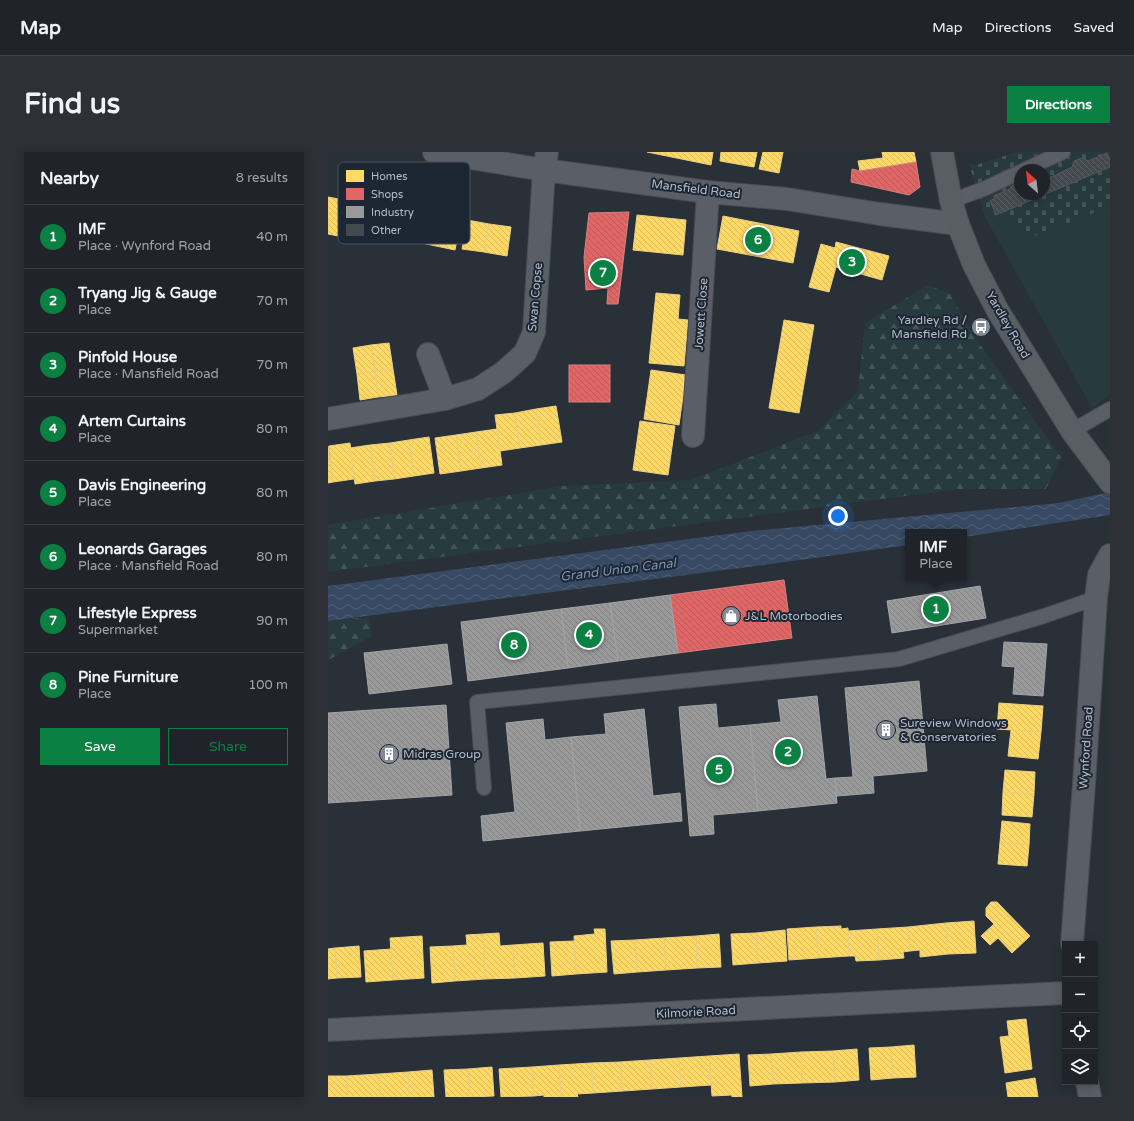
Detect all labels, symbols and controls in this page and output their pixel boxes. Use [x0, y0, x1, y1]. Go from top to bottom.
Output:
text: Map [20, 17, 61, 39]
text: Map [932, 19, 963, 36]
text: Directions [985, 19, 1052, 36]
text: Saved [1074, 19, 1114, 36]
button: Directions [1007, 86, 1110, 123]
text: Find us [24, 87, 120, 121]
legend [338, 162, 470, 244]
north arrow [1014, 164, 1050, 200]
text: Nearby [40, 168, 99, 189]
text: 8 results [236, 170, 288, 186]
text: Homes [371, 170, 407, 183]
street label: Mansfield Road [651, 177, 741, 201]
text: Shops [371, 188, 403, 201]
text: Industry [371, 206, 414, 219]
text: IMF [78, 220, 106, 238]
text: Other [371, 224, 402, 237]
pin: 6 [745, 225, 771, 255]
text: 1 [49, 229, 57, 245]
text: 40 m [256, 229, 288, 245]
text: Place · Wynford Road [78, 238, 211, 254]
pin: 3 [839, 247, 865, 277]
pin: 7 [590, 258, 616, 288]
street label: Swan Copse [525, 262, 545, 332]
street label: Jowett Close [691, 277, 711, 351]
text: Tryang Jig & Gauge [78, 284, 217, 302]
street label: Yardley Road [983, 289, 1033, 361]
text: 2 [49, 293, 57, 309]
text: 70 m [256, 293, 288, 309]
text: Place [78, 302, 111, 318]
place label: Yardley Rd / Mansfield Rd [891, 313, 967, 341]
bus stop icon: Yardley Rd / Mansfield Rd [970, 316, 992, 338]
text: Pinfold House [78, 348, 177, 366]
text: 3 [49, 357, 57, 373]
text: 70 m [256, 357, 288, 373]
text: Place · Mansfield Road [78, 366, 219, 382]
text: Artem Curtains [78, 412, 186, 430]
text: 4 [49, 421, 57, 437]
text: 80 m [256, 421, 288, 437]
text: Place [78, 430, 111, 446]
text: Davis Engineering [78, 476, 206, 494]
text: 5 [49, 485, 57, 501]
text: 80 m [256, 485, 288, 501]
text: Place [78, 494, 111, 510]
your location [828, 506, 848, 526]
popup [905, 529, 967, 581]
text: IMF [919, 538, 947, 556]
text: Leonards Garages [78, 540, 207, 558]
text: 6 [49, 549, 57, 565]
text: 80 m [256, 549, 288, 565]
water label: Grand Union Canal [559, 555, 678, 585]
text: Place [919, 556, 953, 572]
text: Place · Mansfield Road [78, 558, 219, 574]
pin: 1 [923, 594, 949, 624]
text: Lifestyle Express [78, 604, 197, 622]
shop icon: J&L Motorbodies [720, 605, 742, 627]
place label: J&L Motorbodies [745, 609, 843, 623]
text: 7 [49, 613, 57, 629]
text: 90 m [256, 613, 288, 629]
pin: 4 [576, 620, 602, 650]
text: Supermarket [78, 622, 158, 638]
pin: 8 [501, 630, 527, 660]
text: Pine Furniture [78, 668, 178, 686]
text: 8 [49, 677, 57, 693]
text: 100 m [248, 677, 288, 693]
text: Place [78, 686, 111, 702]
street label: Wynford Road [1076, 706, 1096, 790]
place label: Sureview Windows & Conservatories [900, 716, 1007, 744]
building icon: Sureview Windows & Conservatories [875, 719, 897, 741]
button: Save [40, 728, 160, 765]
button: Share [168, 728, 288, 765]
pin: 2 [775, 737, 801, 767]
building icon: Midras Group [378, 743, 400, 765]
place label: Midras Group [403, 747, 481, 761]
pin: 5 [706, 755, 732, 785]
map controls [1062, 941, 1098, 1085]
button: + [1062, 941, 1098, 977]
button: − [1062, 977, 1098, 1013]
street label: Kilmorie Road [656, 1003, 736, 1021]
button: locate [1062, 1013, 1098, 1049]
button: layers [1062, 1049, 1098, 1085]

